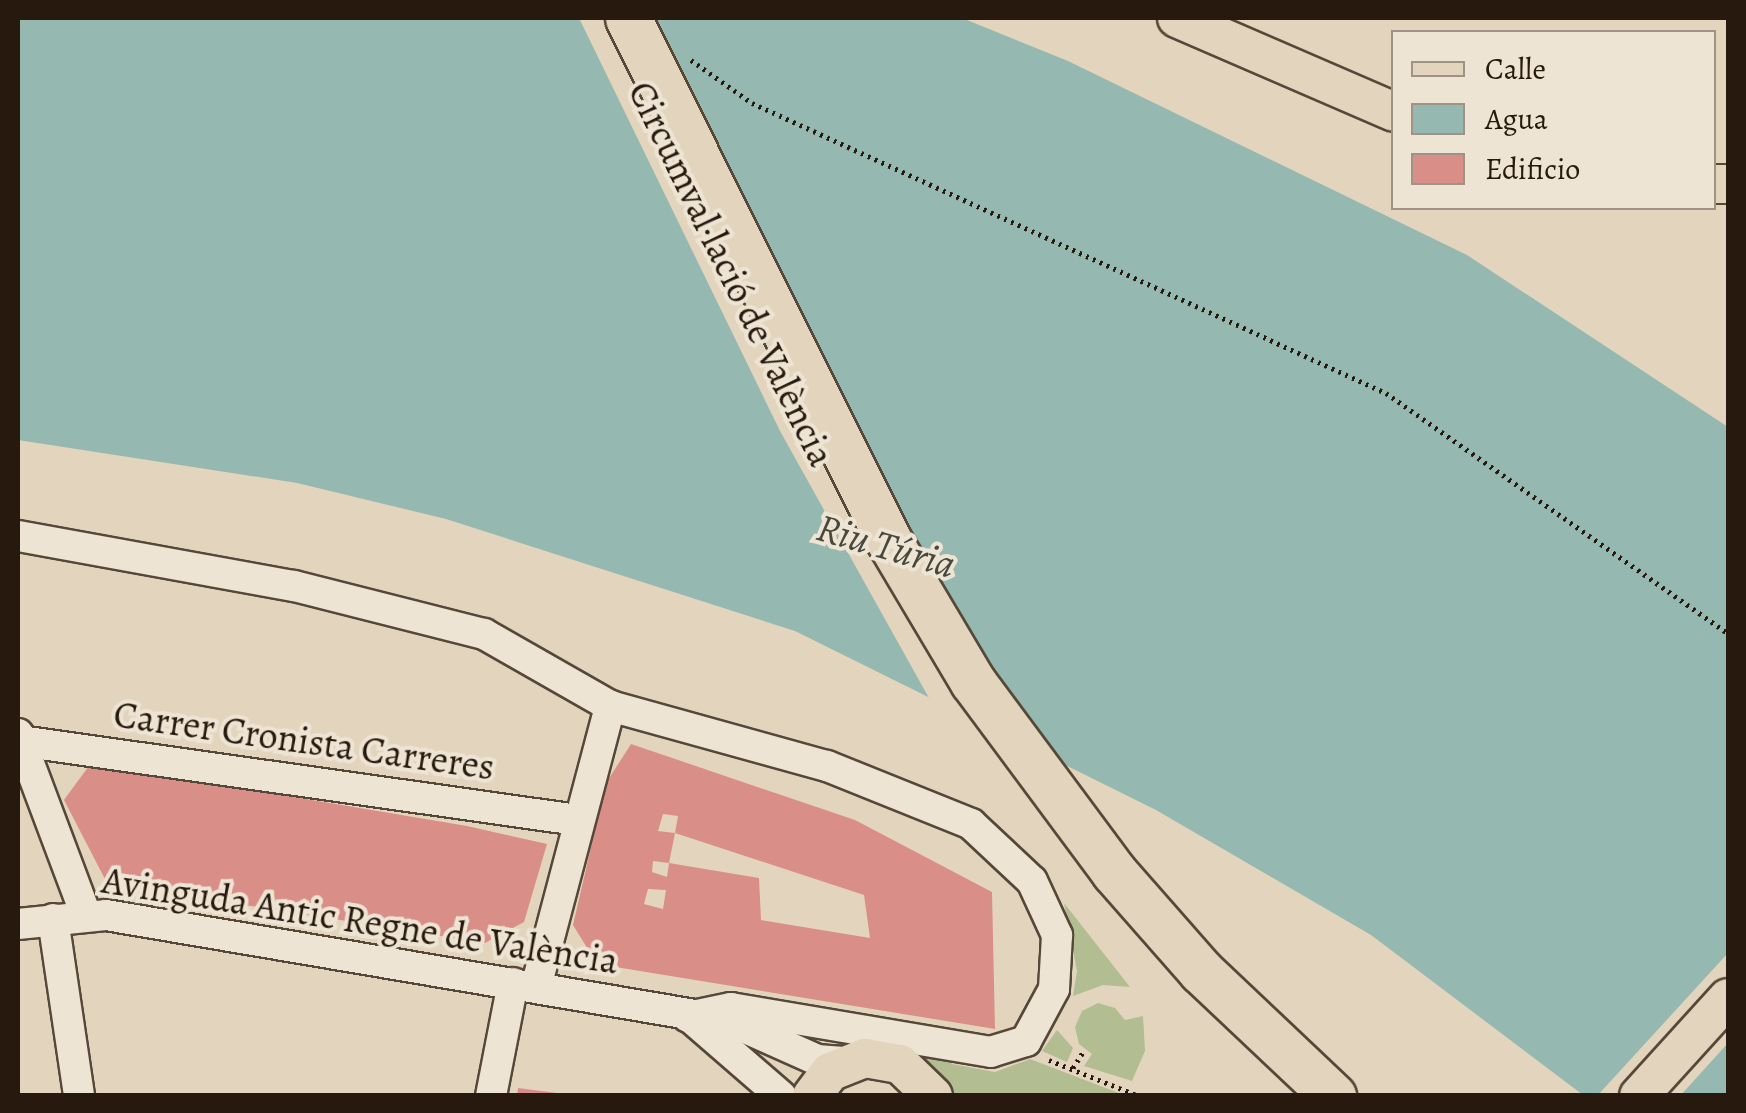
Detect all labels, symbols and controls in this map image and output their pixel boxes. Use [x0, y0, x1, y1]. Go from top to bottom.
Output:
legend [1391, 30, 1716, 210]
text: Calle [1485, 49, 1546, 89]
street label: Circumval·lació de València [618, 74, 844, 474]
text: Agua [1485, 99, 1548, 139]
text: Edificio [1485, 149, 1580, 189]
water label: Riu Túria [811, 503, 961, 589]
street label: Carrer Cronista Carreres [111, 692, 497, 790]
street label: Avinguda Antic Regne de València [99, 858, 621, 984]

